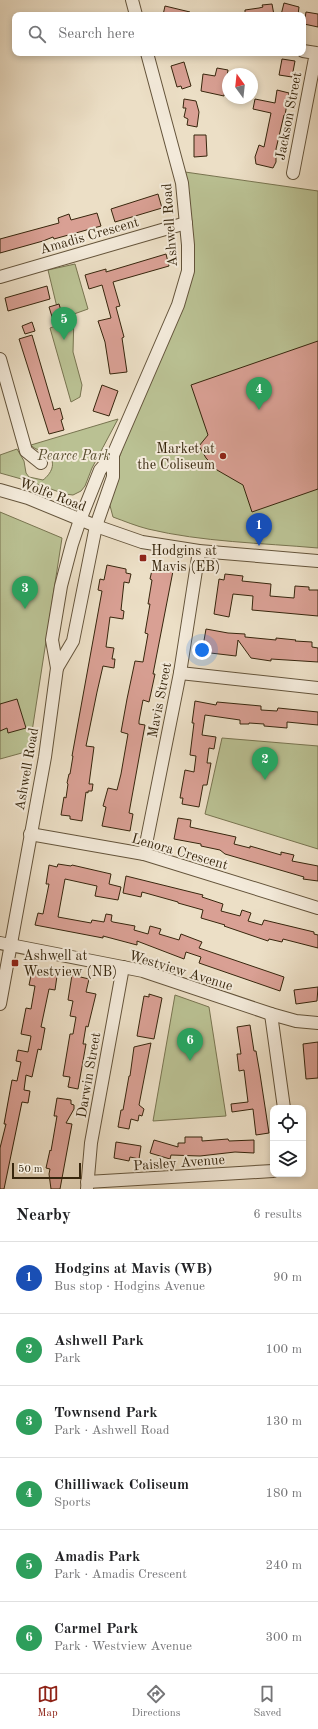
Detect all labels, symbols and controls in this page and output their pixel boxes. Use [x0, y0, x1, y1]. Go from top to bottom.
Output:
search box [12, 12, 306, 56]
icon: search [26, 23, 48, 45]
text: Search here [58, 27, 135, 42]
north arrow [222, 68, 258, 104]
street label: Jackson Street [274, 71, 304, 161]
street label: Ashwell Road [160, 183, 180, 267]
street label: Amadis Crescent [38, 215, 141, 257]
pin: 5 [51, 307, 77, 340]
pin: 4 [246, 377, 272, 410]
place label: Market at the Coliseum [137, 442, 215, 472]
park label: Pearce Park [37, 449, 111, 463]
marker: Market at the Coliseum [218, 451, 228, 461]
street label: Wolfe Road [17, 476, 88, 514]
pin: 1 [246, 513, 272, 546]
place label: Hodgins at Mavis (EB) [151, 544, 220, 574]
marker: Hodgins at Mavis (EB) [138, 553, 148, 563]
pin: 3 [12, 576, 38, 609]
your location [192, 640, 212, 660]
street label: Mavis Street [146, 661, 174, 739]
street label: Ashwell Road [13, 727, 41, 812]
pin: 2 [252, 747, 278, 780]
street label: Lenora Crescent [130, 832, 230, 872]
street label: Westview Avenue [127, 948, 234, 993]
place label: Ashwell at Westview (NB) [23, 949, 117, 979]
marker: Ashwell at Westview (NB) [10, 958, 20, 968]
pin: 6 [177, 1028, 203, 1061]
street label: Darwin Street [75, 1031, 103, 1119]
map controls [270, 1105, 306, 1177]
button: locate [270, 1105, 306, 1141]
button: layers [270, 1141, 306, 1177]
street label: Paisley Avenue [133, 1153, 225, 1173]
scale bar [12, 1161, 81, 1180]
text: 50 m [18, 1164, 43, 1175]
text: Nearby [16, 1207, 71, 1224]
text: 6 results [253, 1208, 302, 1221]
text: Hodgins at Mavis (WB) [54, 1262, 212, 1277]
text: 1 [25, 1271, 33, 1284]
text: 90 m [273, 1271, 302, 1284]
text: Bus stop · Hodgins Avenue [54, 1280, 205, 1293]
text: Ashwell Park [54, 1334, 144, 1349]
text: 2 [25, 1343, 33, 1356]
text: 100 m [265, 1343, 302, 1356]
text: Park [54, 1352, 81, 1365]
text: Townsend Park [54, 1406, 158, 1421]
text: 3 [25, 1415, 33, 1428]
text: 130 m [265, 1415, 302, 1428]
text: Park · Ashwell Road [54, 1424, 169, 1437]
text: Chilliwack Coliseum [54, 1478, 189, 1493]
text: 4 [25, 1487, 33, 1500]
text: 180 m [265, 1487, 302, 1500]
text: Sports [54, 1496, 91, 1509]
text: Amadis Park [54, 1550, 141, 1565]
text: 5 [25, 1559, 33, 1572]
text: 240 m [265, 1559, 302, 1572]
text: Park · Amadis Crescent [54, 1568, 187, 1581]
text: Carmel Park [54, 1622, 138, 1637]
text: 6 [25, 1631, 33, 1644]
text: 300 m [265, 1631, 302, 1644]
text: Park · Westview Avenue [54, 1640, 192, 1653]
tab: Map [37, 1683, 59, 1721]
tab: Directions [132, 1683, 180, 1721]
tab: Saved [253, 1683, 281, 1721]

